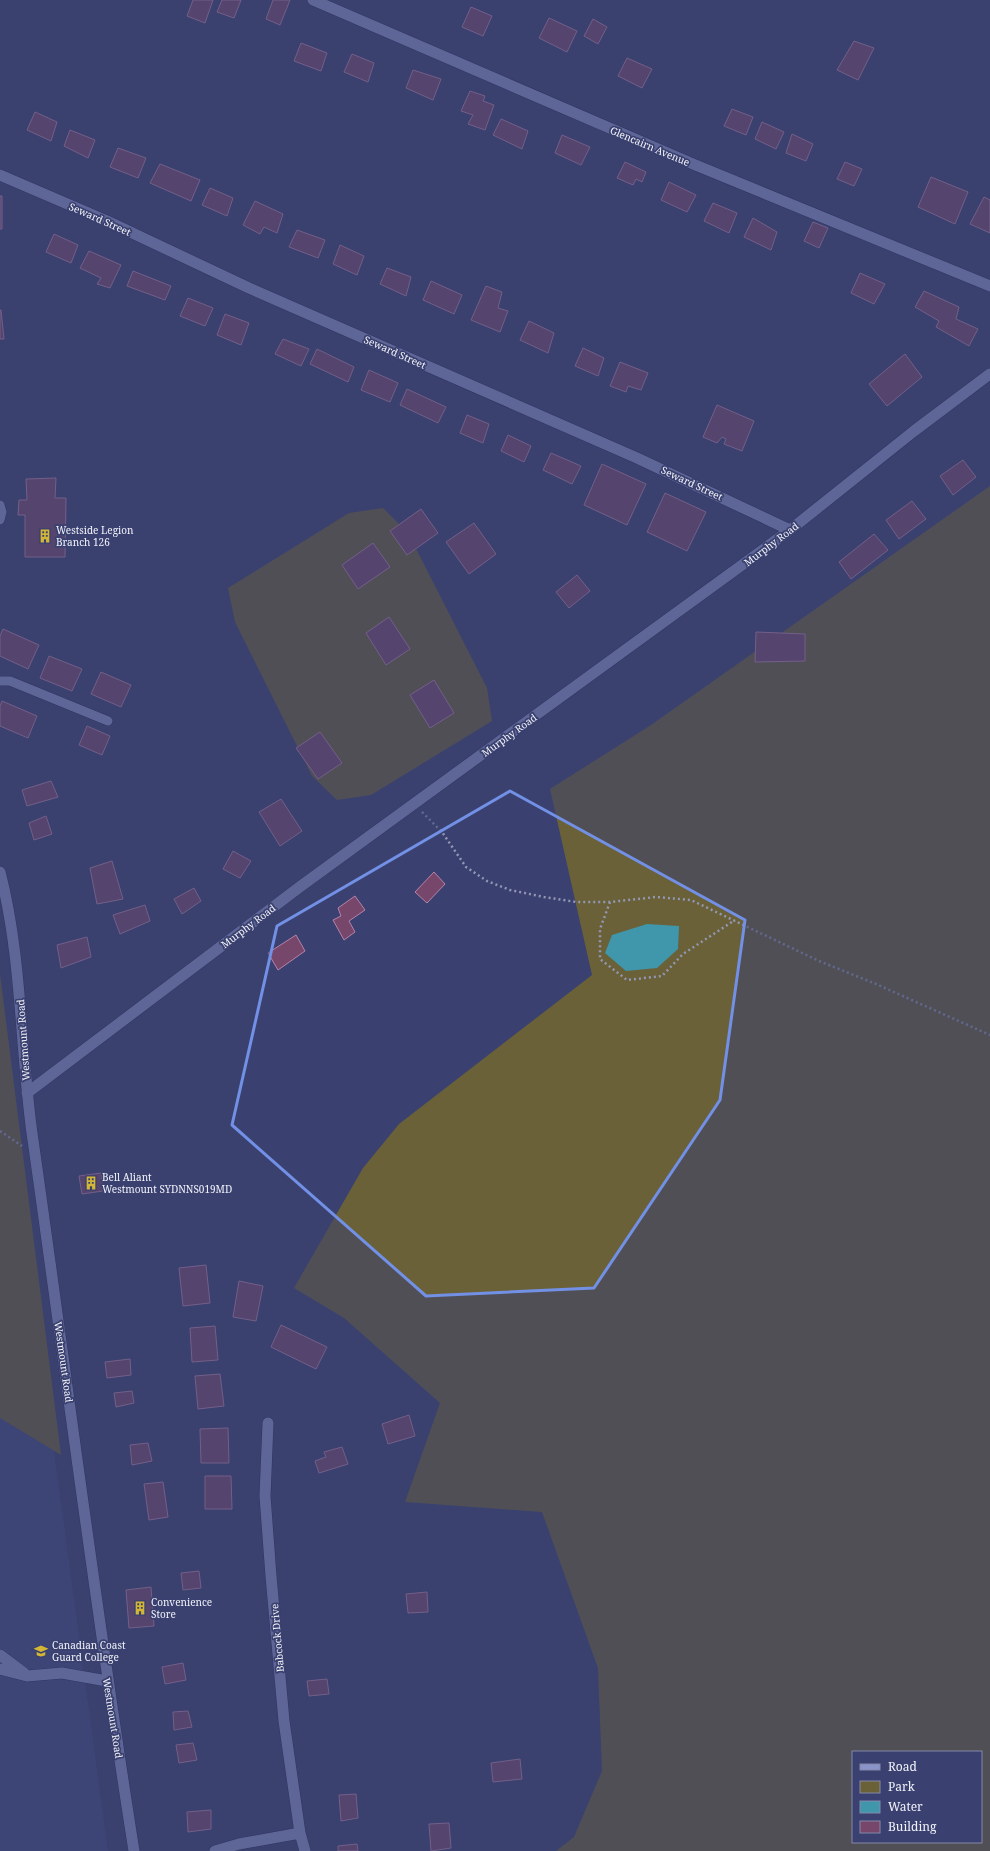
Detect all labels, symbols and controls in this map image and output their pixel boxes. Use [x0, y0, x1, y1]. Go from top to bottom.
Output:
street label: Glencairn Avenue [608, 123, 692, 169]
street label: Seward Street [67, 199, 134, 239]
street label: Seward Street [362, 332, 429, 372]
street label: Seward Street [659, 463, 725, 504]
street label: Murphy Road [741, 519, 801, 569]
place label: Westside Legion Branch 126 [56, 523, 134, 549]
building icon: Westside Legion Branch 126 [37, 528, 53, 544]
street label: Murphy Road [479, 710, 539, 760]
street label: Murphy Road [218, 901, 278, 951]
street label: Westmount Road [13, 999, 33, 1081]
place label: Bell Aliant Westmount SYDNNS019MD [102, 1170, 232, 1196]
building icon: Bell Aliant Westmount SYDNNS019MD [83, 1175, 99, 1191]
street label: Westmount Road [51, 1321, 77, 1403]
place label: Convenience Store [151, 1595, 212, 1621]
building icon: Convenience Store [132, 1600, 148, 1616]
street label: Babcock Drive [267, 1603, 287, 1673]
place label: Canadian Coast Guard College [52, 1638, 126, 1664]
school or university icon: Canadian Coast Guard College [33, 1643, 49, 1659]
street label: Westmount Road [100, 1677, 126, 1759]
legend [852, 1751, 982, 1843]
text: Road [888, 1758, 918, 1775]
text: Park [888, 1778, 916, 1795]
text: Water [888, 1798, 923, 1815]
text: Building [888, 1818, 937, 1835]

